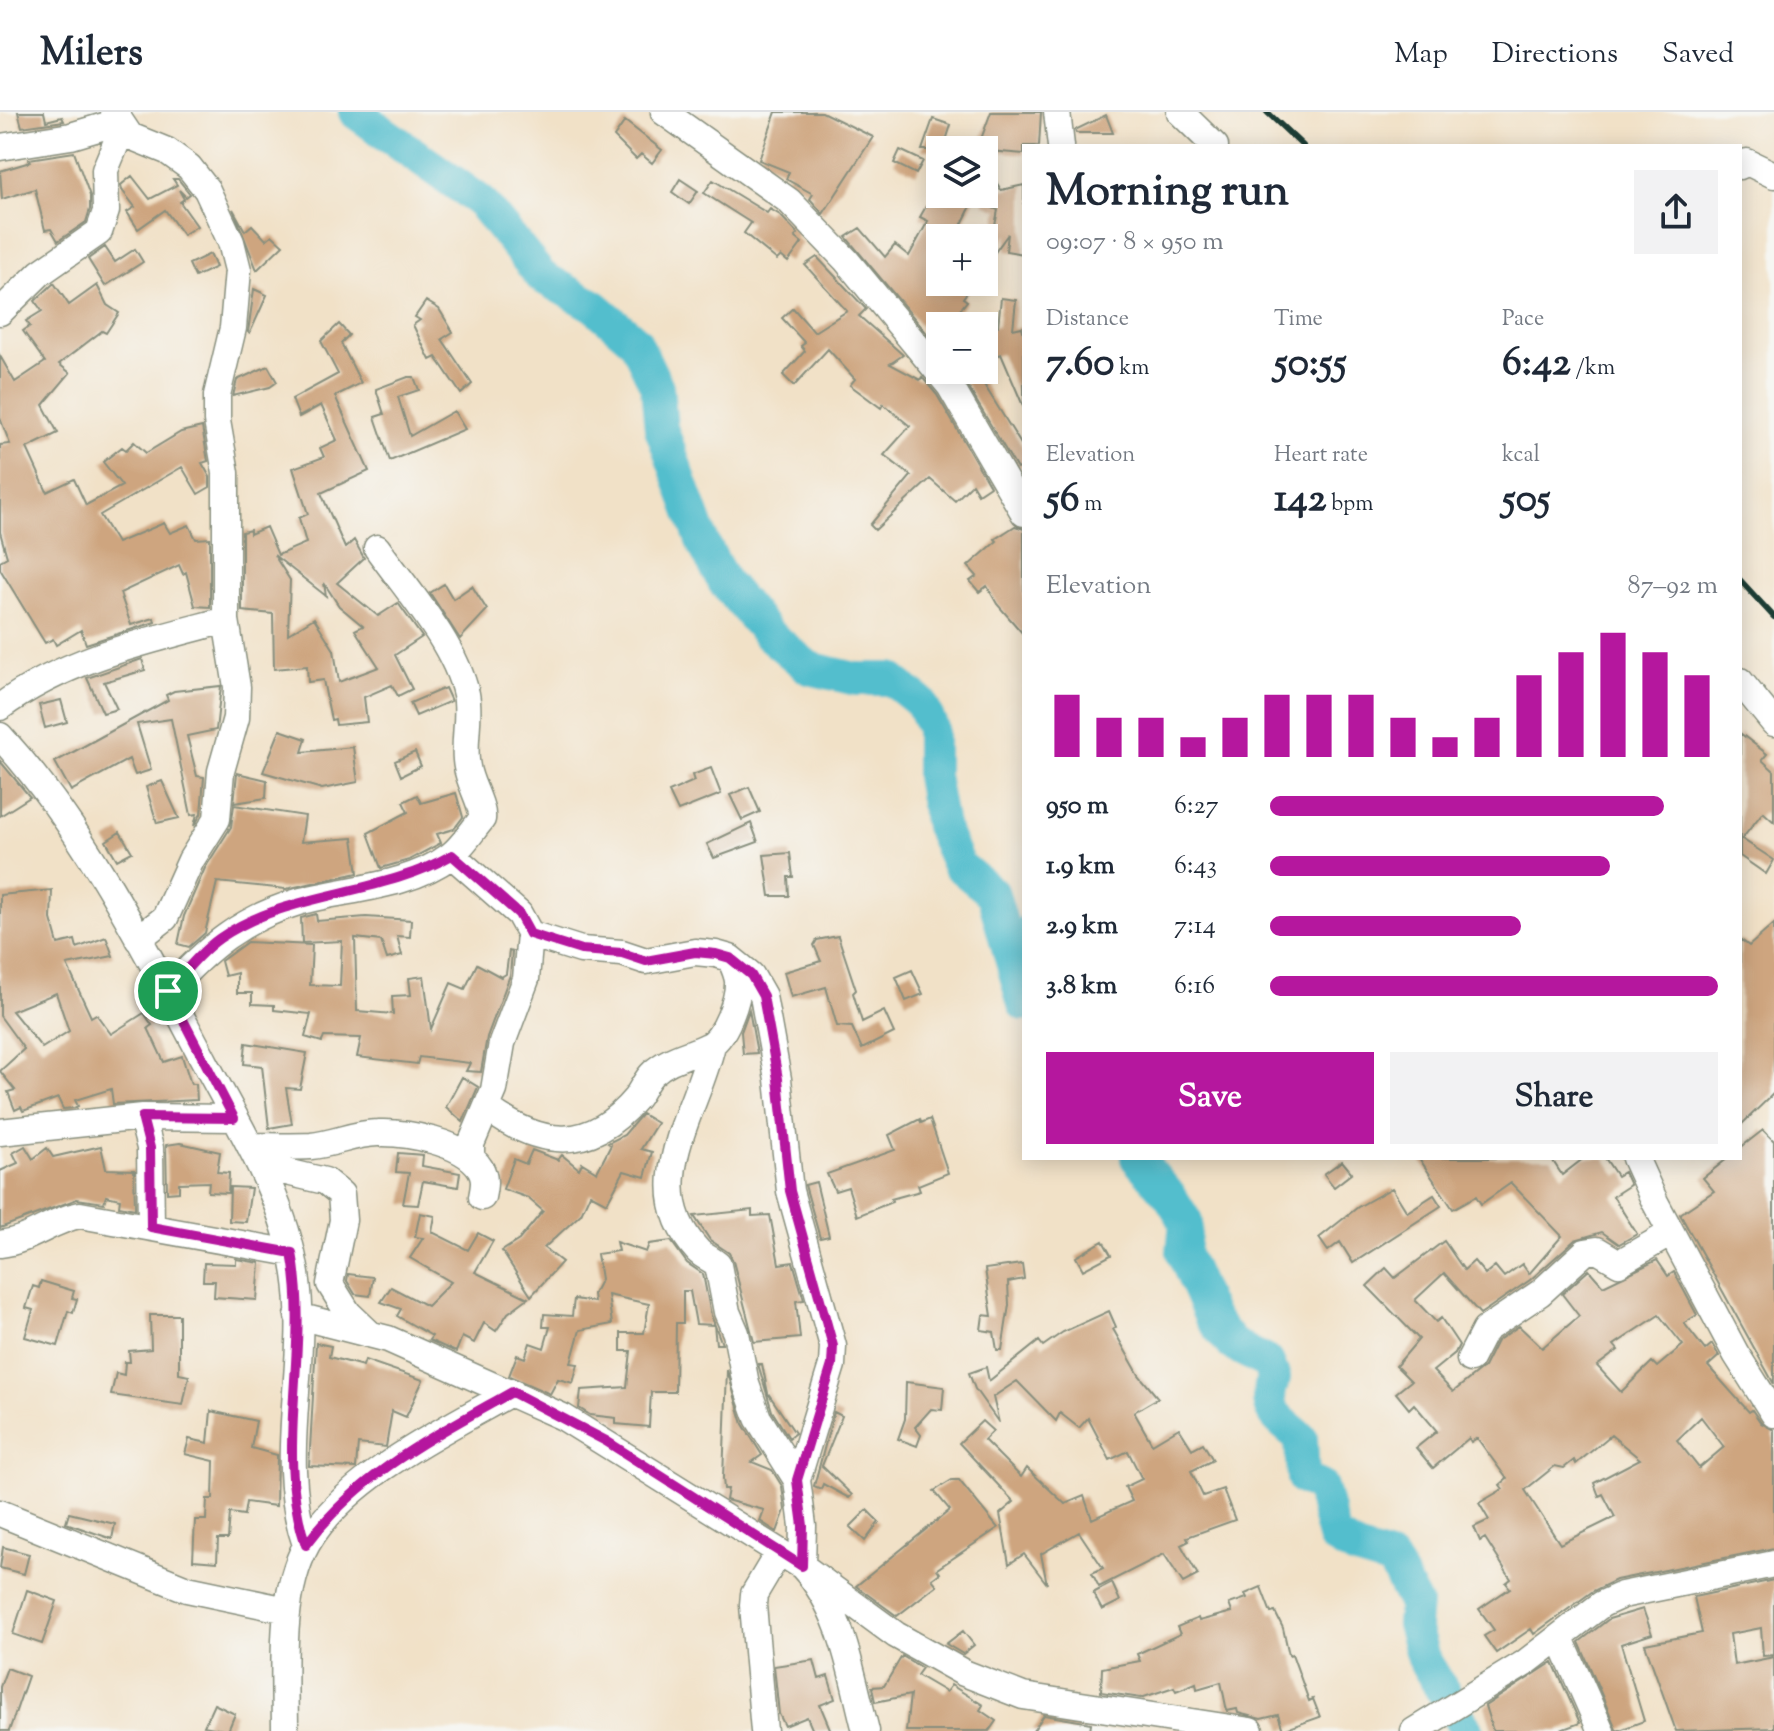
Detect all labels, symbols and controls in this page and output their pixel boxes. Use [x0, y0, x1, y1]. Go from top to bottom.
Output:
text: Milers [40, 28, 143, 82]
text: Map [1394, 35, 1448, 75]
text: Directions [1492, 35, 1618, 75]
text: Saved [1662, 35, 1734, 75]
map controls [926, 136, 998, 384]
button: layers [926, 136, 998, 208]
text: Morning run [1046, 162, 1289, 225]
button: share [1634, 170, 1718, 254]
button: + [926, 224, 998, 296]
text: 09:07 · 8 × 950 m [1046, 224, 1224, 261]
text: Distance [1046, 304, 1129, 336]
text: Time [1274, 304, 1323, 336]
text: Pace [1502, 304, 1544, 336]
button: − [926, 312, 998, 384]
text: 7.60 [1046, 336, 1115, 393]
text: 50:55 [1274, 336, 1347, 393]
text: 6:42 [1502, 336, 1571, 393]
text: km [1115, 353, 1149, 385]
text: /km [1571, 353, 1615, 385]
text: Elevation [1046, 440, 1135, 472]
text: Heart rate [1274, 440, 1368, 472]
text: kcal [1502, 440, 1540, 472]
text: 56 [1046, 472, 1080, 529]
text: 142 [1274, 472, 1326, 529]
text: 505 [1502, 472, 1551, 529]
text: m [1080, 489, 1102, 521]
text: bpm [1326, 489, 1373, 521]
text: Elevation [1046, 568, 1151, 605]
text: 87–92 m [1628, 568, 1718, 605]
text: 950 m [1046, 788, 1109, 825]
text: 6:27 [1174, 788, 1219, 825]
text: 1.9 km [1046, 848, 1115, 885]
text: 6:43 [1174, 848, 1217, 885]
text: 2.9 km [1046, 908, 1118, 945]
text: 7:14 [1174, 908, 1216, 945]
pin [134, 957, 202, 1025]
text: 3.8 km [1046, 968, 1117, 1005]
text: 6:16 [1174, 968, 1215, 1005]
icon: arrive [146, 969, 190, 1013]
button: Save [1046, 1052, 1374, 1144]
button: Share [1390, 1052, 1718, 1144]

